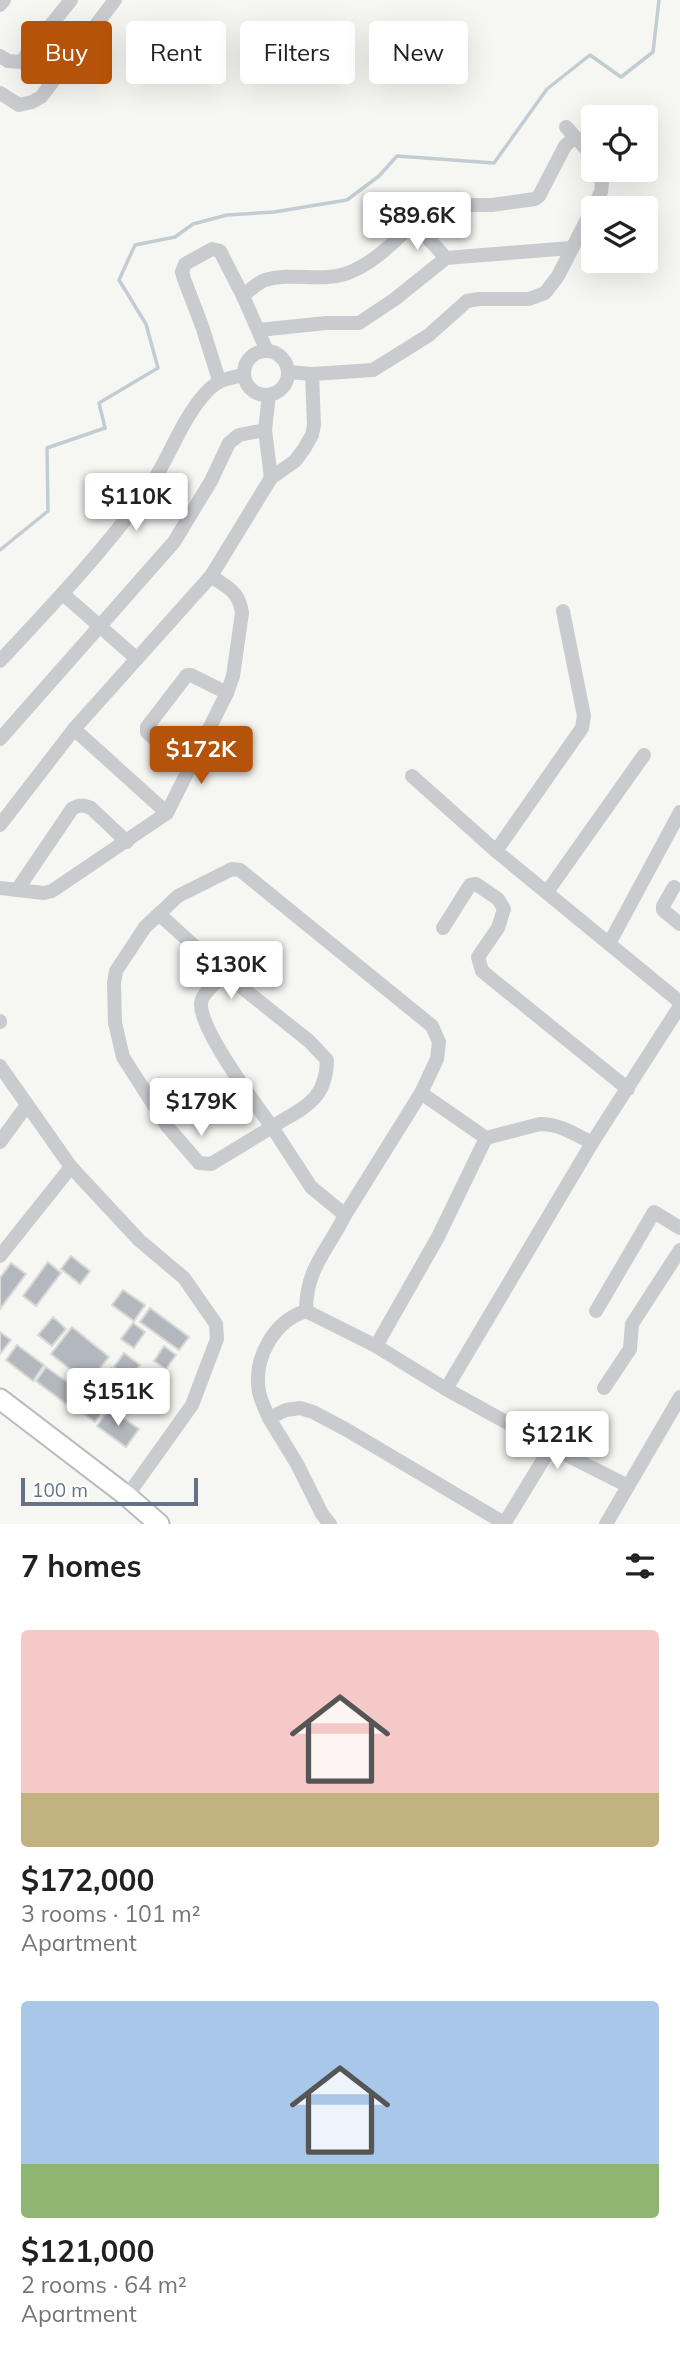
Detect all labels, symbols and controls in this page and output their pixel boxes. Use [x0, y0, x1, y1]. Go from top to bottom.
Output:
chip: Buy [21, 21, 112, 84]
chip: Rent [126, 21, 226, 84]
chip: Filters [240, 21, 355, 84]
chip: New [369, 21, 468, 84]
map controls [581, 105, 658, 273]
button: locate [581, 105, 658, 182]
pin: $89.6K [360, 192, 474, 252]
button: layers [581, 196, 658, 273]
text: $89.6K [379, 200, 455, 229]
pin: $110K [87, 474, 185, 533]
text: $110K [101, 481, 171, 510]
pin: $172K [152, 726, 250, 786]
text: $172K [166, 734, 236, 763]
pin: $130K [182, 942, 280, 1001]
text: $130K [196, 949, 266, 978]
pin: $179K [152, 1078, 250, 1138]
text: $179K [166, 1086, 236, 1115]
pin: $151K [69, 1368, 167, 1428]
text: $151K [83, 1376, 153, 1405]
pin: $121K [508, 1412, 606, 1471]
text: $121K [522, 1419, 592, 1448]
scale bar [21, 1475, 198, 1507]
text: 100 m [32, 1478, 88, 1502]
text: 7 homes [21, 1547, 142, 1585]
icon: filters [621, 1547, 659, 1585]
icon: home [277, 1676, 403, 1802]
text: $172,000 [21, 1861, 154, 1899]
text: 3 rooms · 101 m² [21, 1899, 201, 1928]
text: Apartment [21, 1928, 137, 1957]
icon: home [277, 2047, 403, 2173]
text: $121,000 [21, 2232, 154, 2270]
text: 2 rooms · 64 m² [21, 2270, 187, 2299]
text: Apartment [21, 2299, 137, 2328]

